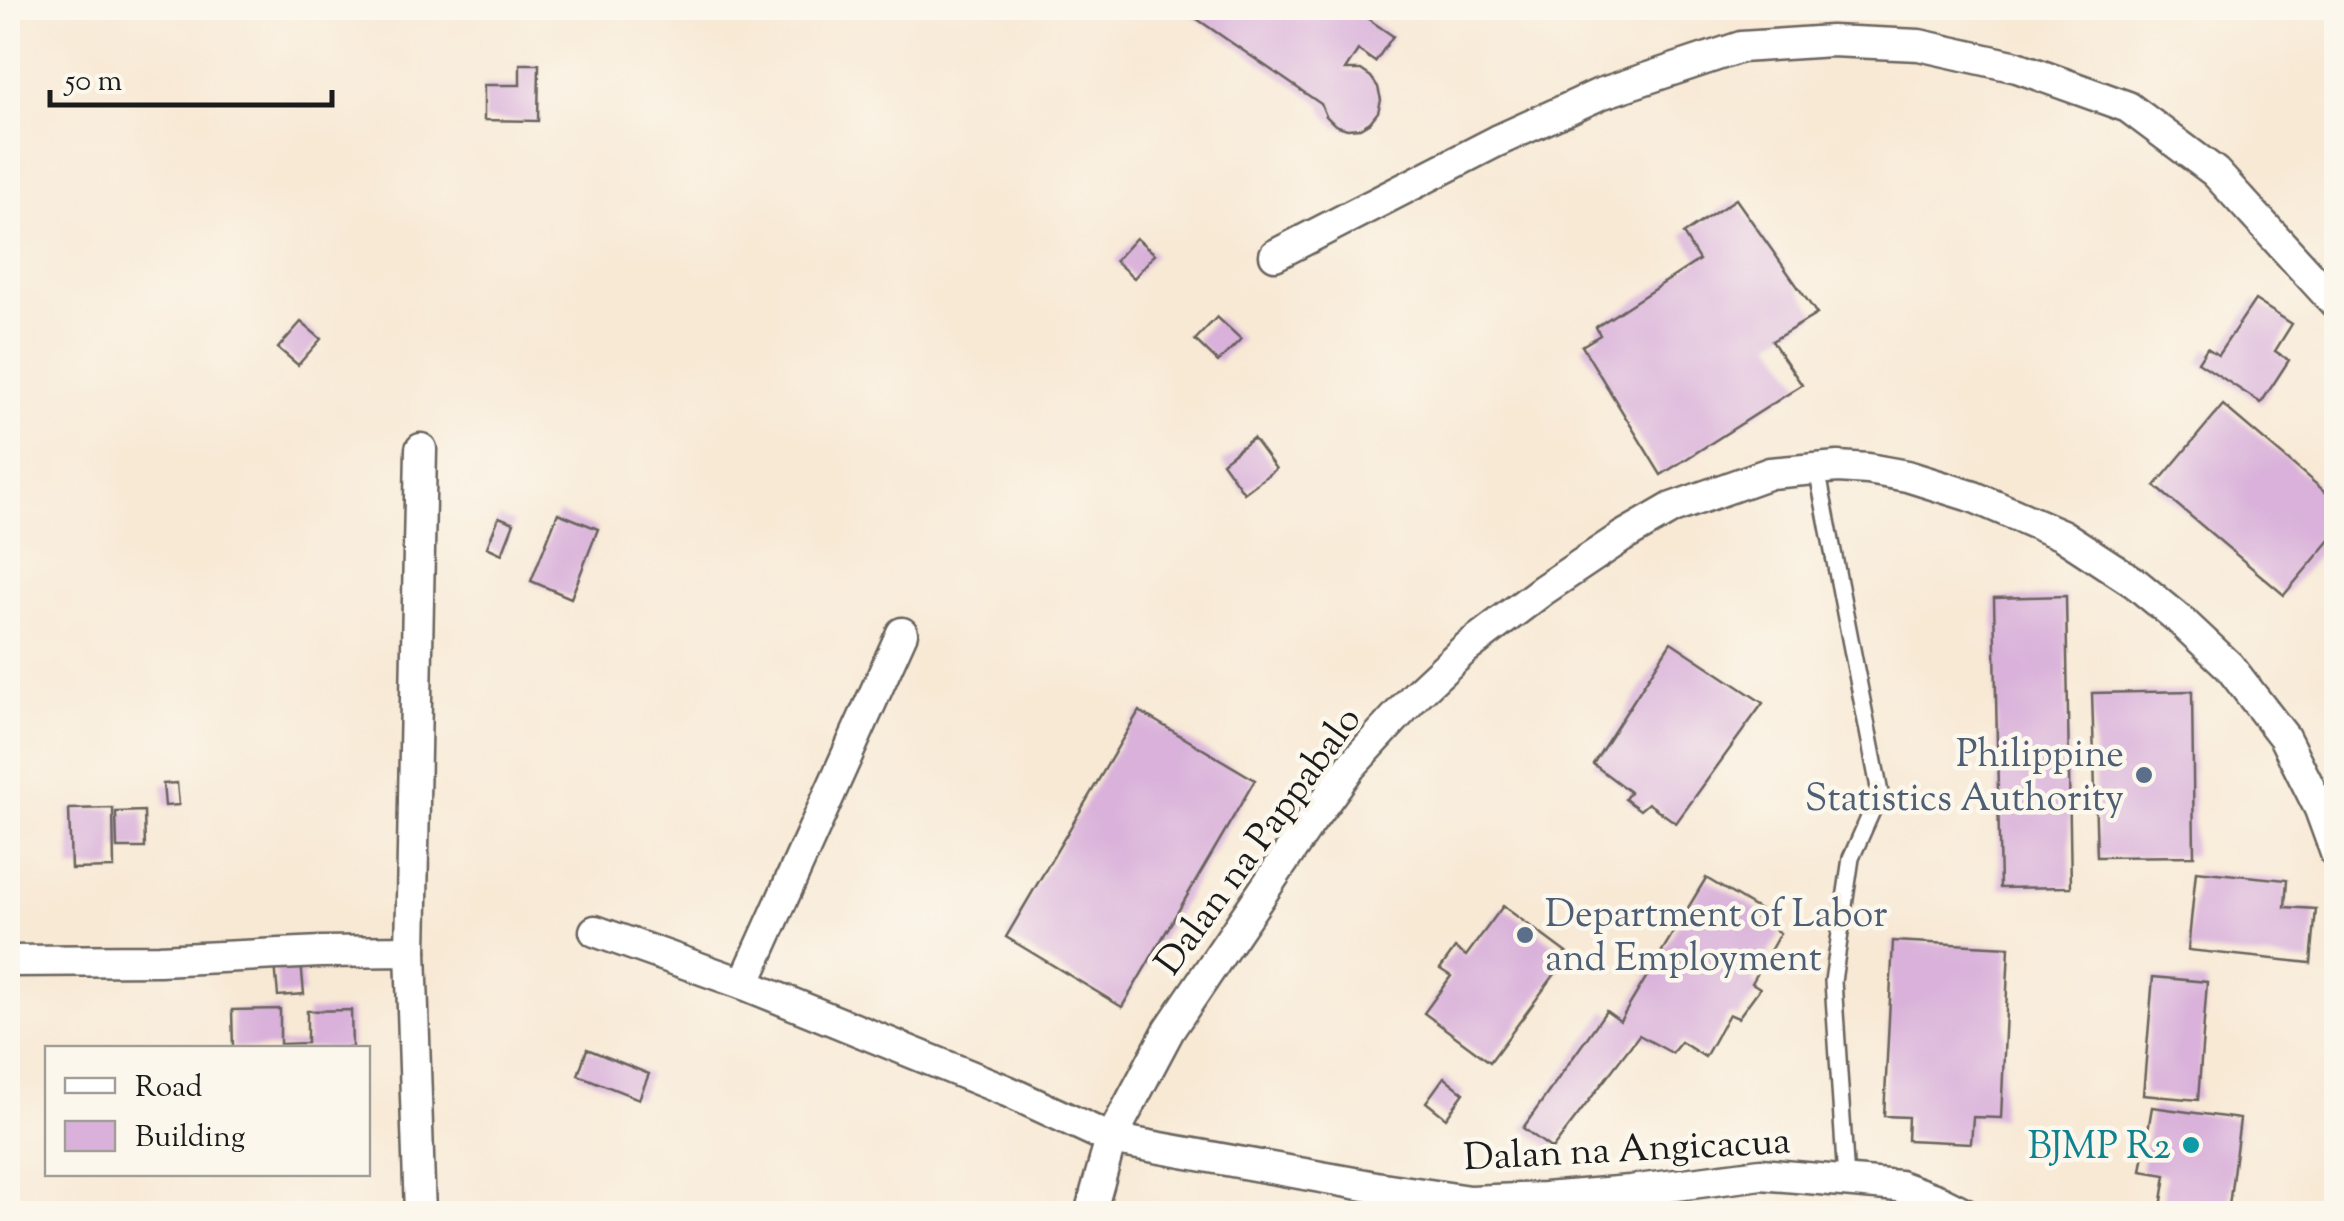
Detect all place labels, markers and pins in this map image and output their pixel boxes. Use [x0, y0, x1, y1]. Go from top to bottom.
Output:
place label: Philippine Statistics Authority [1805, 730, 2124, 828]
marker: Philippine Statistics Authority [2133, 764, 2155, 786]
place label: Department of Labor and Employment [1545, 890, 1888, 988]
marker: Department of Labor and Employment [1514, 924, 1536, 946]
place label: BJMP R2 [2028, 1122, 2171, 1176]
marker: BJMP R2 [2180, 1134, 2202, 1156]

